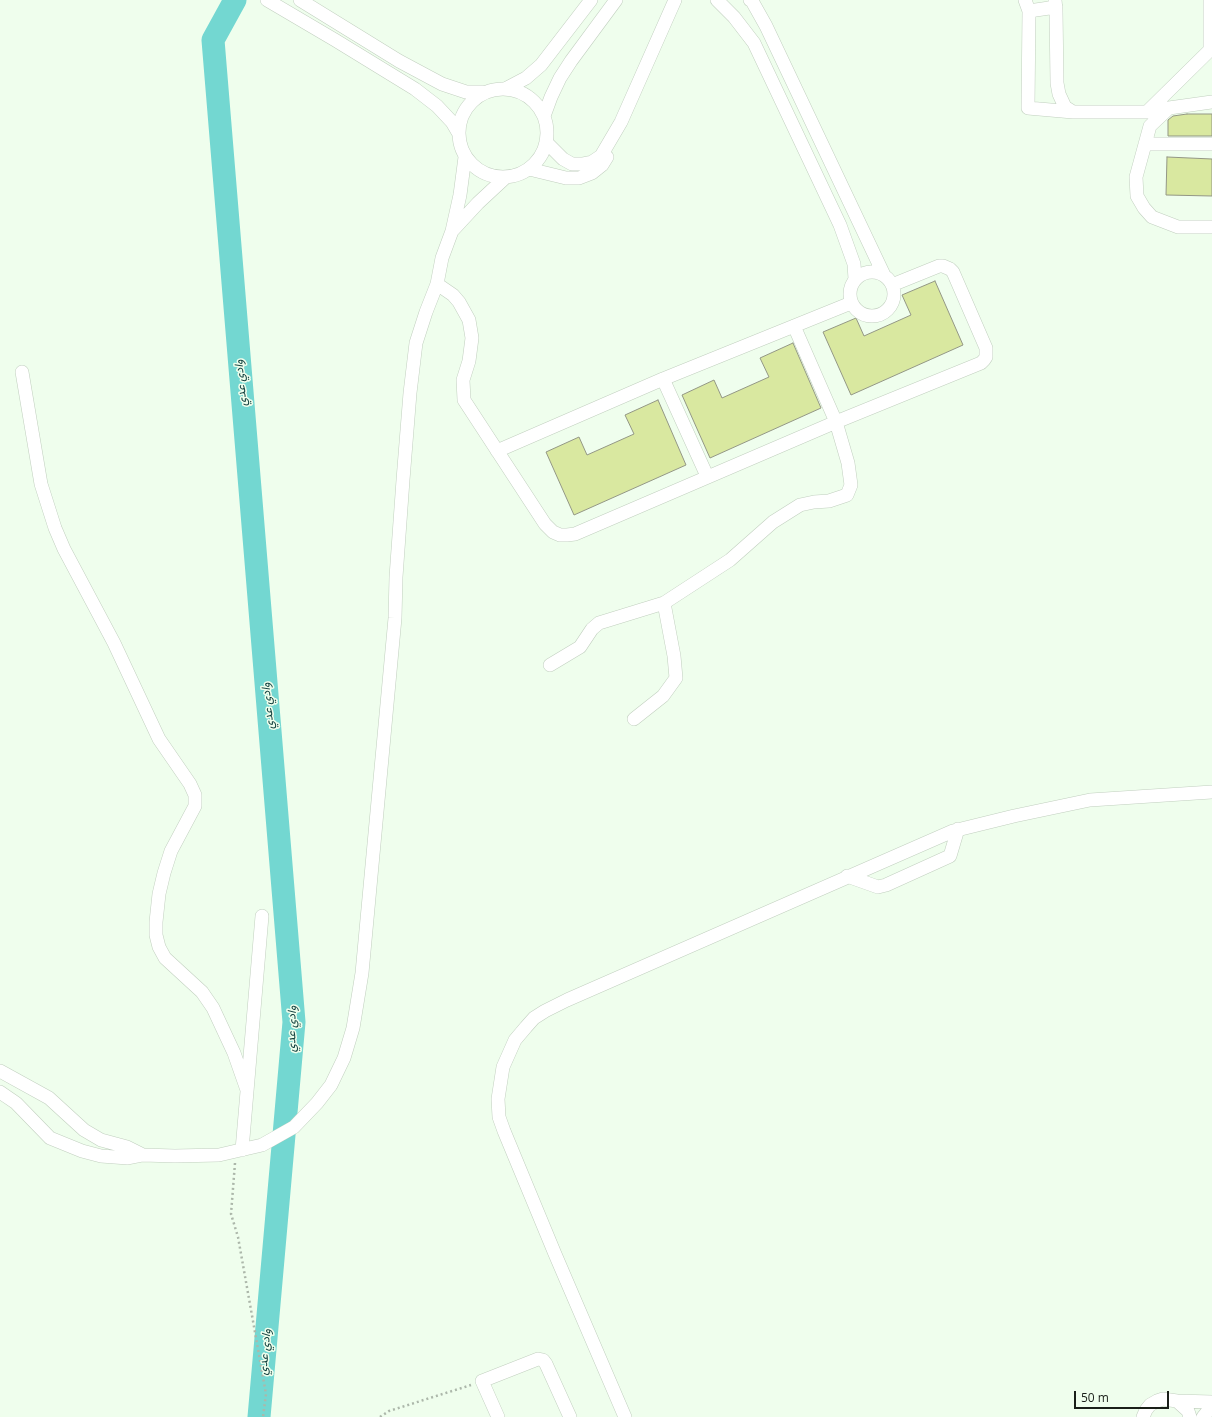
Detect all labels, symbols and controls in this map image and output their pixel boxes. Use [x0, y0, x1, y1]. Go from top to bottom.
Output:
water label: وادي عدي [232, 359, 250, 407]
water label: وادي عدي [259, 682, 277, 730]
water label: وادي عدي [284, 1006, 300, 1052]
water label: وادي عدي [256, 1328, 274, 1376]
scale bar [1076, 1383, 1171, 1409]
text: 50 m [1081, 1389, 1109, 1406]

